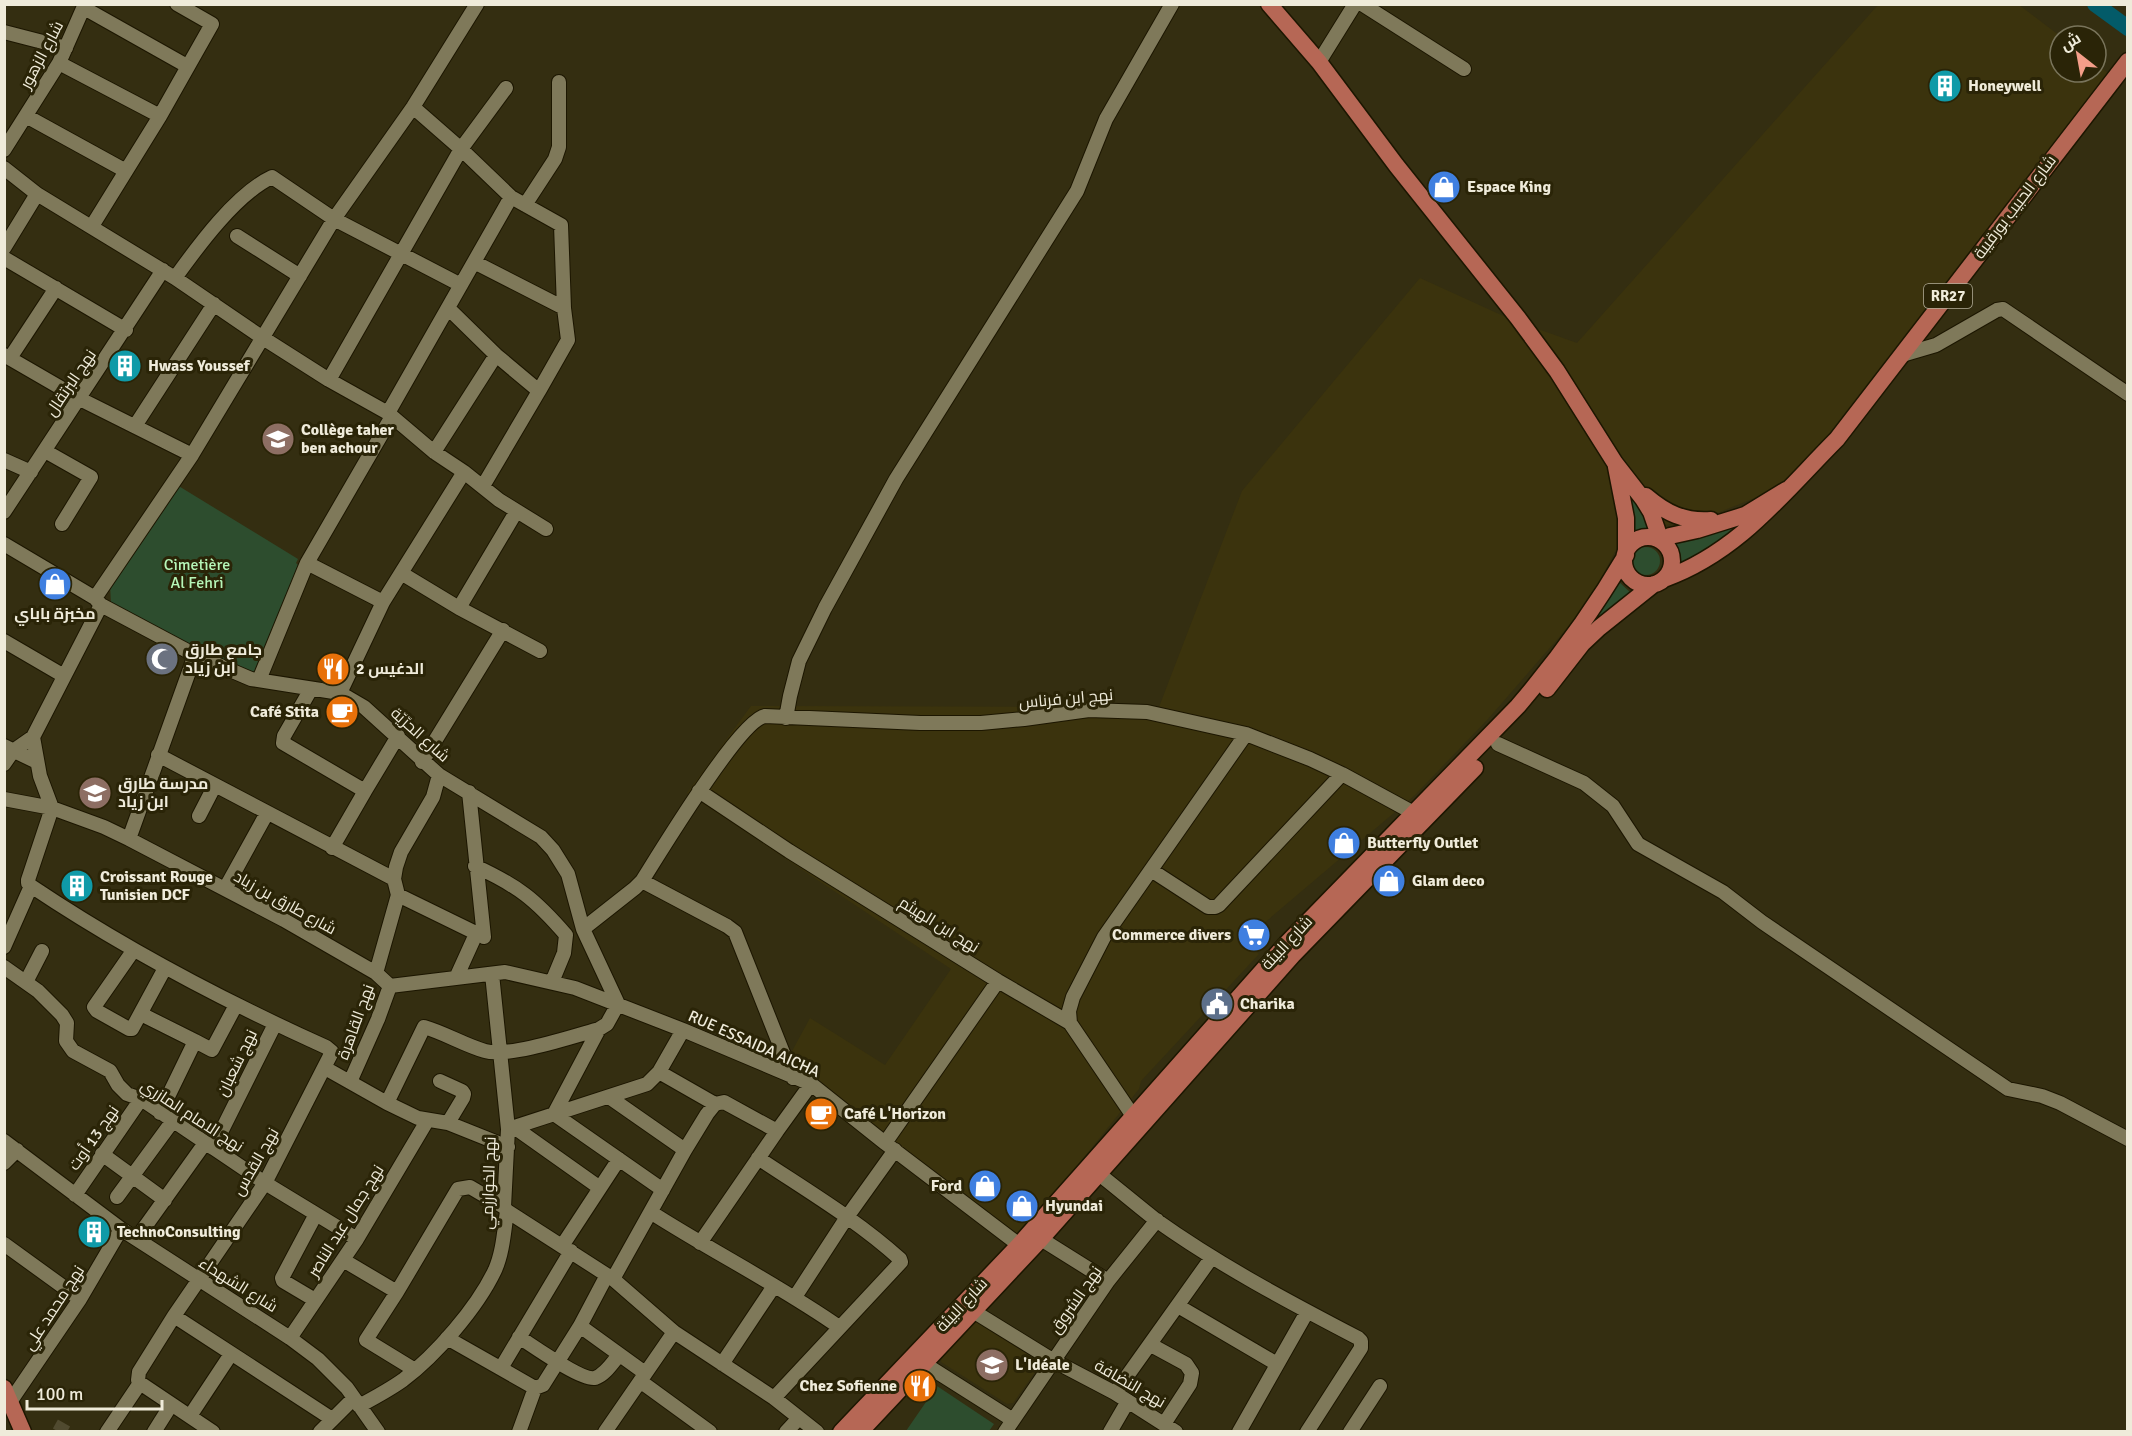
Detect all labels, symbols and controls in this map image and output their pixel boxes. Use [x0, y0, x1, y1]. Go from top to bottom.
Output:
street label: شارع الزهور [15, 18, 69, 94]
north arrow [2048, 24, 2108, 84]
text: ش [2057, 28, 2085, 56]
building icon: Honeywell [1927, 68, 1963, 104]
place label: Honeywell [1968, 76, 2042, 96]
street label: شارع الحبيب بورقيبة [1969, 151, 2061, 264]
shop icon: Espace King [1426, 169, 1462, 205]
place label: Espace King [1467, 177, 1551, 197]
road number: RR27 [1924, 284, 1972, 308]
street label: نهج البرتقال [41, 346, 102, 421]
building icon: Hwass Youssef [107, 348, 143, 384]
place label: Hwass Youssef [148, 356, 251, 376]
place label: Collège taher ben achour [301, 420, 395, 458]
school or university icon: Collège taher ben achour [260, 421, 296, 457]
park label: Cimetière Al Fehri [164, 555, 230, 593]
shop icon: مخبزة باباي [37, 566, 73, 602]
place label: مخبزة باباي [14, 604, 96, 626]
place label: جامع طارق ابن زياد [185, 640, 262, 678]
mosque icon: جامع طارق ابن زياد [144, 641, 180, 677]
restaurant icon: الدغيس 2 [315, 651, 351, 687]
place label: الدغيس 2 [356, 659, 424, 679]
street label: نهج ابن فرناس [1018, 685, 1114, 714]
cafe icon: Café Stita [324, 694, 360, 730]
place label: Café Stita [250, 702, 319, 722]
street label: شارع الحرّيّة [386, 703, 454, 767]
place label: مدرسة طارق ابن زياد [118, 774, 208, 812]
school or university icon: مدرسة طارق ابن زياد [77, 775, 113, 811]
shop icon: Butterfly Outlet [1326, 825, 1362, 861]
place label: Butterfly Outlet [1367, 833, 1478, 853]
shop icon: Glam deco [1371, 863, 1407, 899]
place label: Croissant Rouge Tunisien DCF [100, 867, 213, 905]
street label: شارع طارق بن زياد [230, 867, 340, 940]
building icon: Croissant Rouge Tunisien DCF [59, 868, 95, 904]
place label: Glam deco [1412, 871, 1485, 891]
street label: نهج ابن الهيثم [895, 892, 983, 958]
street label: شارع البيئة [1257, 912, 1318, 975]
supermarket icon: Commerce divers [1236, 917, 1272, 953]
place label: Commerce divers [1112, 925, 1231, 945]
street label: نهج القاهرة [333, 981, 380, 1063]
public building icon: Charika [1199, 986, 1235, 1022]
place label: Charika [1240, 994, 1295, 1014]
street label: RUE ESSAIDA AICHA [685, 1006, 823, 1082]
street label: نهج شعبان [212, 1026, 263, 1100]
street label: نهج الامام المازري [135, 1075, 247, 1159]
cafe icon: Café L'Horizon [803, 1096, 839, 1132]
street label: نهج 13 أوت [64, 1102, 124, 1175]
place label: Café L'Horizon [844, 1104, 946, 1124]
street label: نهج القدس [229, 1124, 284, 1200]
street label: نهج الخوارزمي [477, 1136, 504, 1230]
street label: نهج جمال عبد الناصر [303, 1161, 389, 1282]
shop icon: Ford [967, 1168, 1003, 1204]
place label: Ford [931, 1176, 962, 1196]
shop icon: Hyundai [1004, 1188, 1040, 1224]
place label: Hyundai [1045, 1196, 1103, 1216]
building icon: TechnoConsulting [76, 1214, 112, 1250]
place label: TechnoConsulting [117, 1222, 241, 1242]
street label: شارع الشهداء [194, 1253, 281, 1318]
street label: نهج محمد علي [19, 1262, 91, 1356]
street label: نهج الشروق [1045, 1262, 1107, 1338]
street label: شارع البيئة [932, 1274, 993, 1337]
school or university icon: L'Idéale [974, 1347, 1010, 1383]
place label: L'Idéale [1015, 1355, 1070, 1375]
street label: نهج النضافة [1090, 1356, 1169, 1413]
restaurant icon: Chez Sofienne [902, 1368, 938, 1404]
scale bar [27, 1373, 162, 1411]
place label: Chez Sofienne [800, 1376, 897, 1396]
text: 100 m [36, 1383, 83, 1405]

